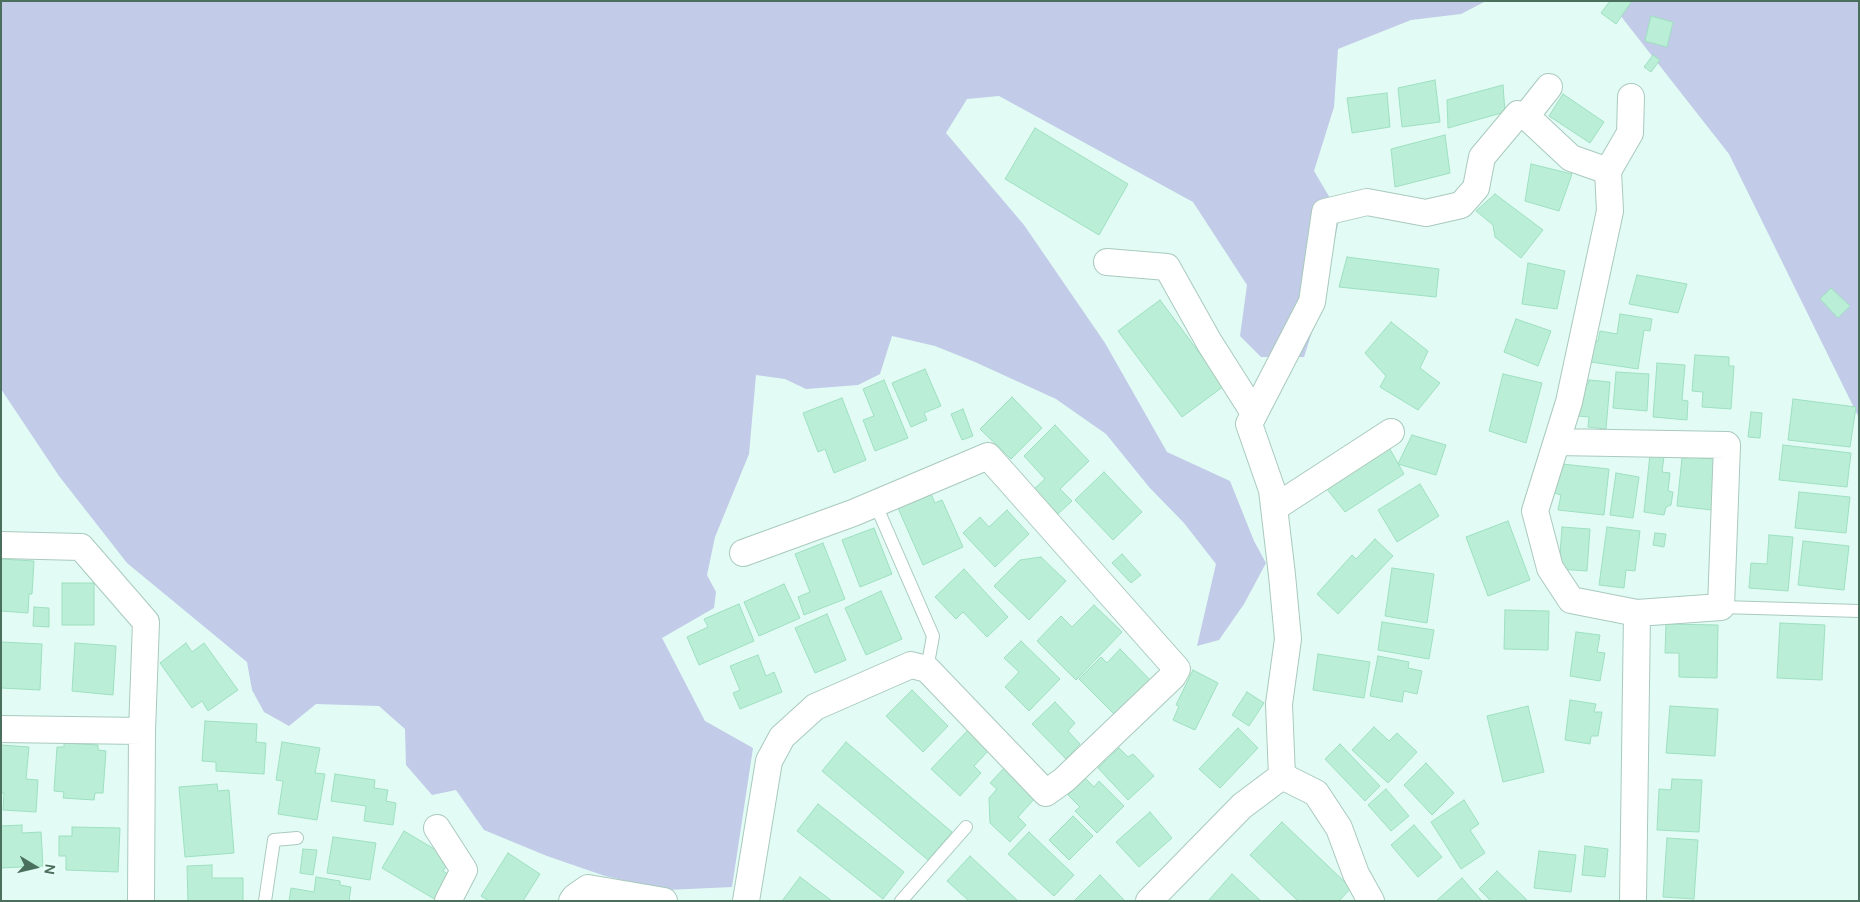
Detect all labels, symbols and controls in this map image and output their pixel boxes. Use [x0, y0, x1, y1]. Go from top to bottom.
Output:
north arrow [10, 842, 60, 892]
text: N [40, 863, 60, 876]

